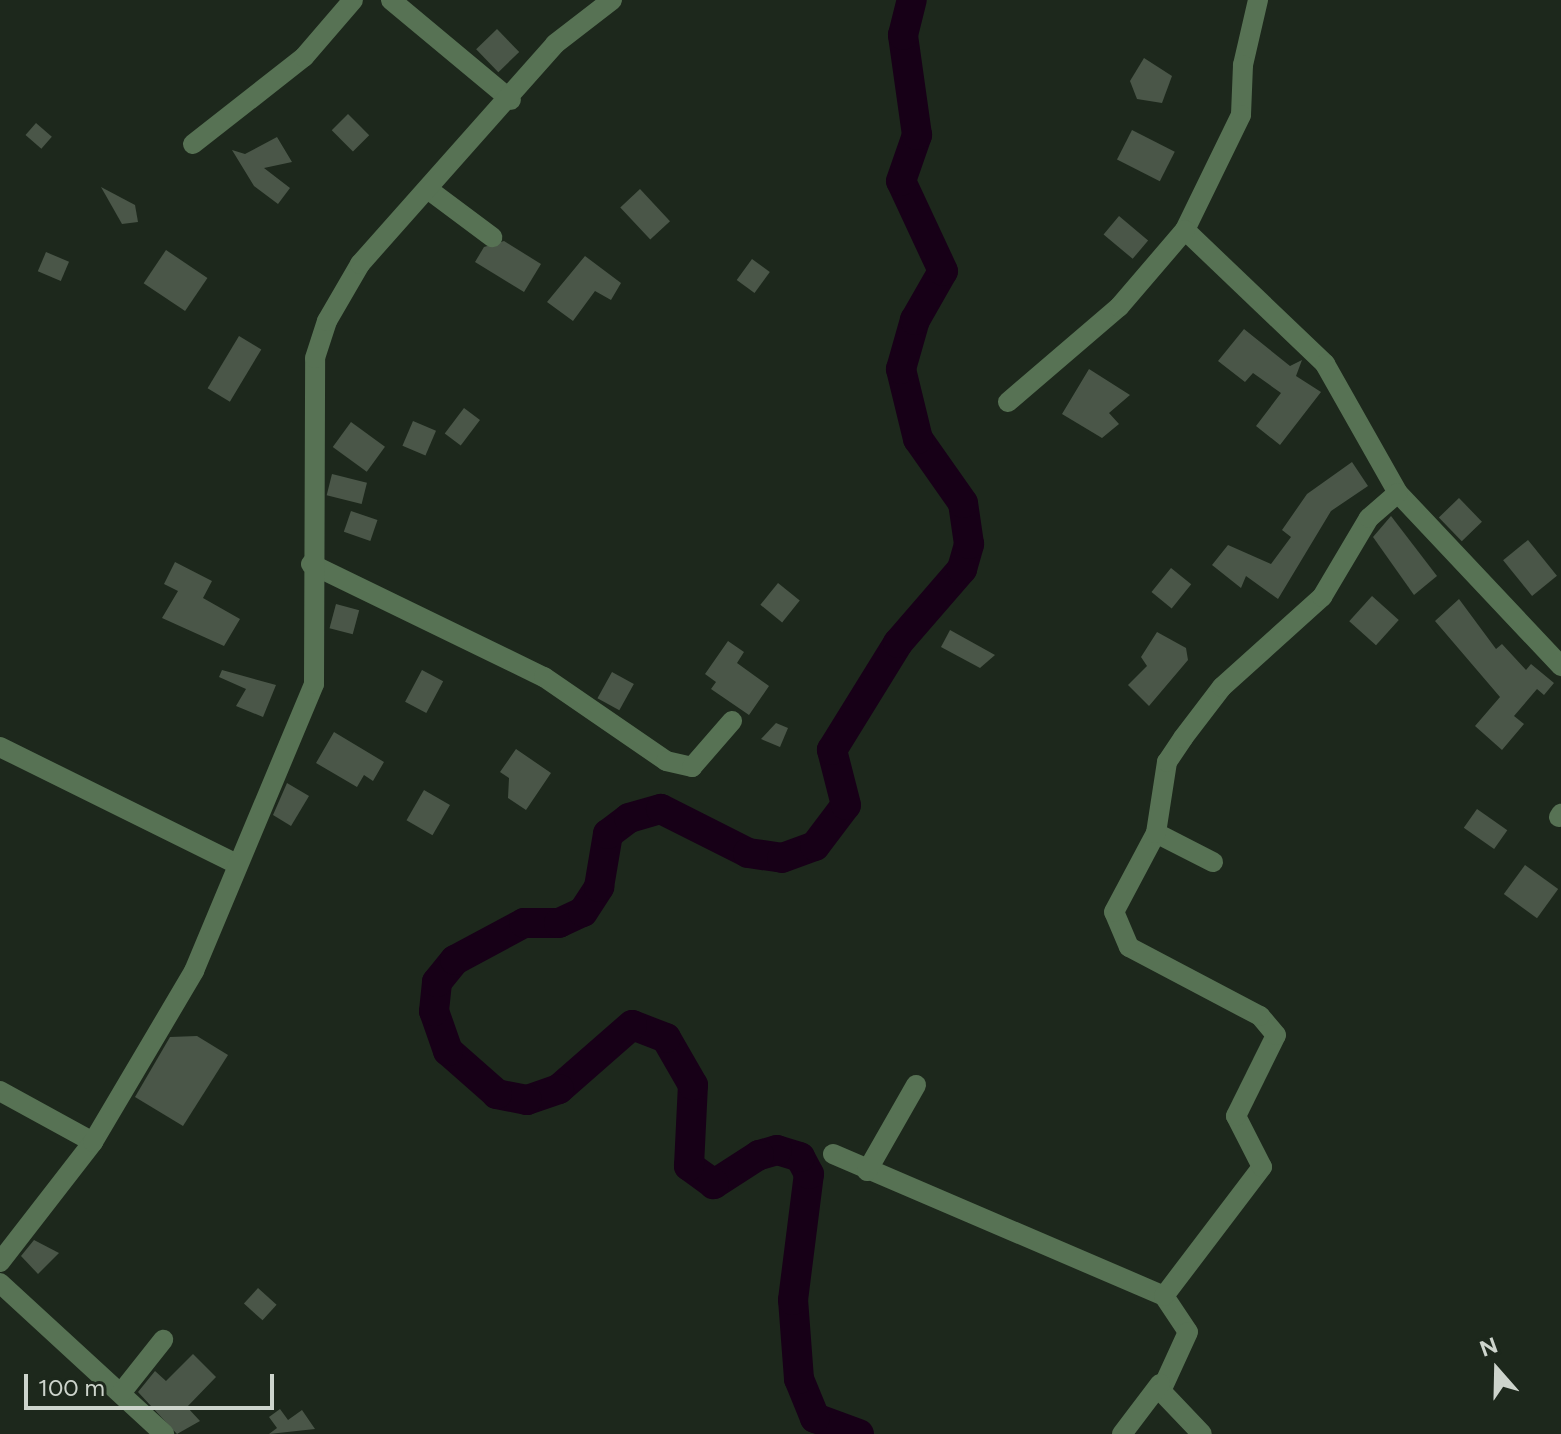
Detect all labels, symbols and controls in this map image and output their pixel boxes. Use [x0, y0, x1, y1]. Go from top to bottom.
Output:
north arrow [1457, 1330, 1537, 1410]
text: N [1476, 1331, 1501, 1363]
scale bar [28, 1358, 278, 1408]
text: 100 m [38, 1373, 105, 1402]

